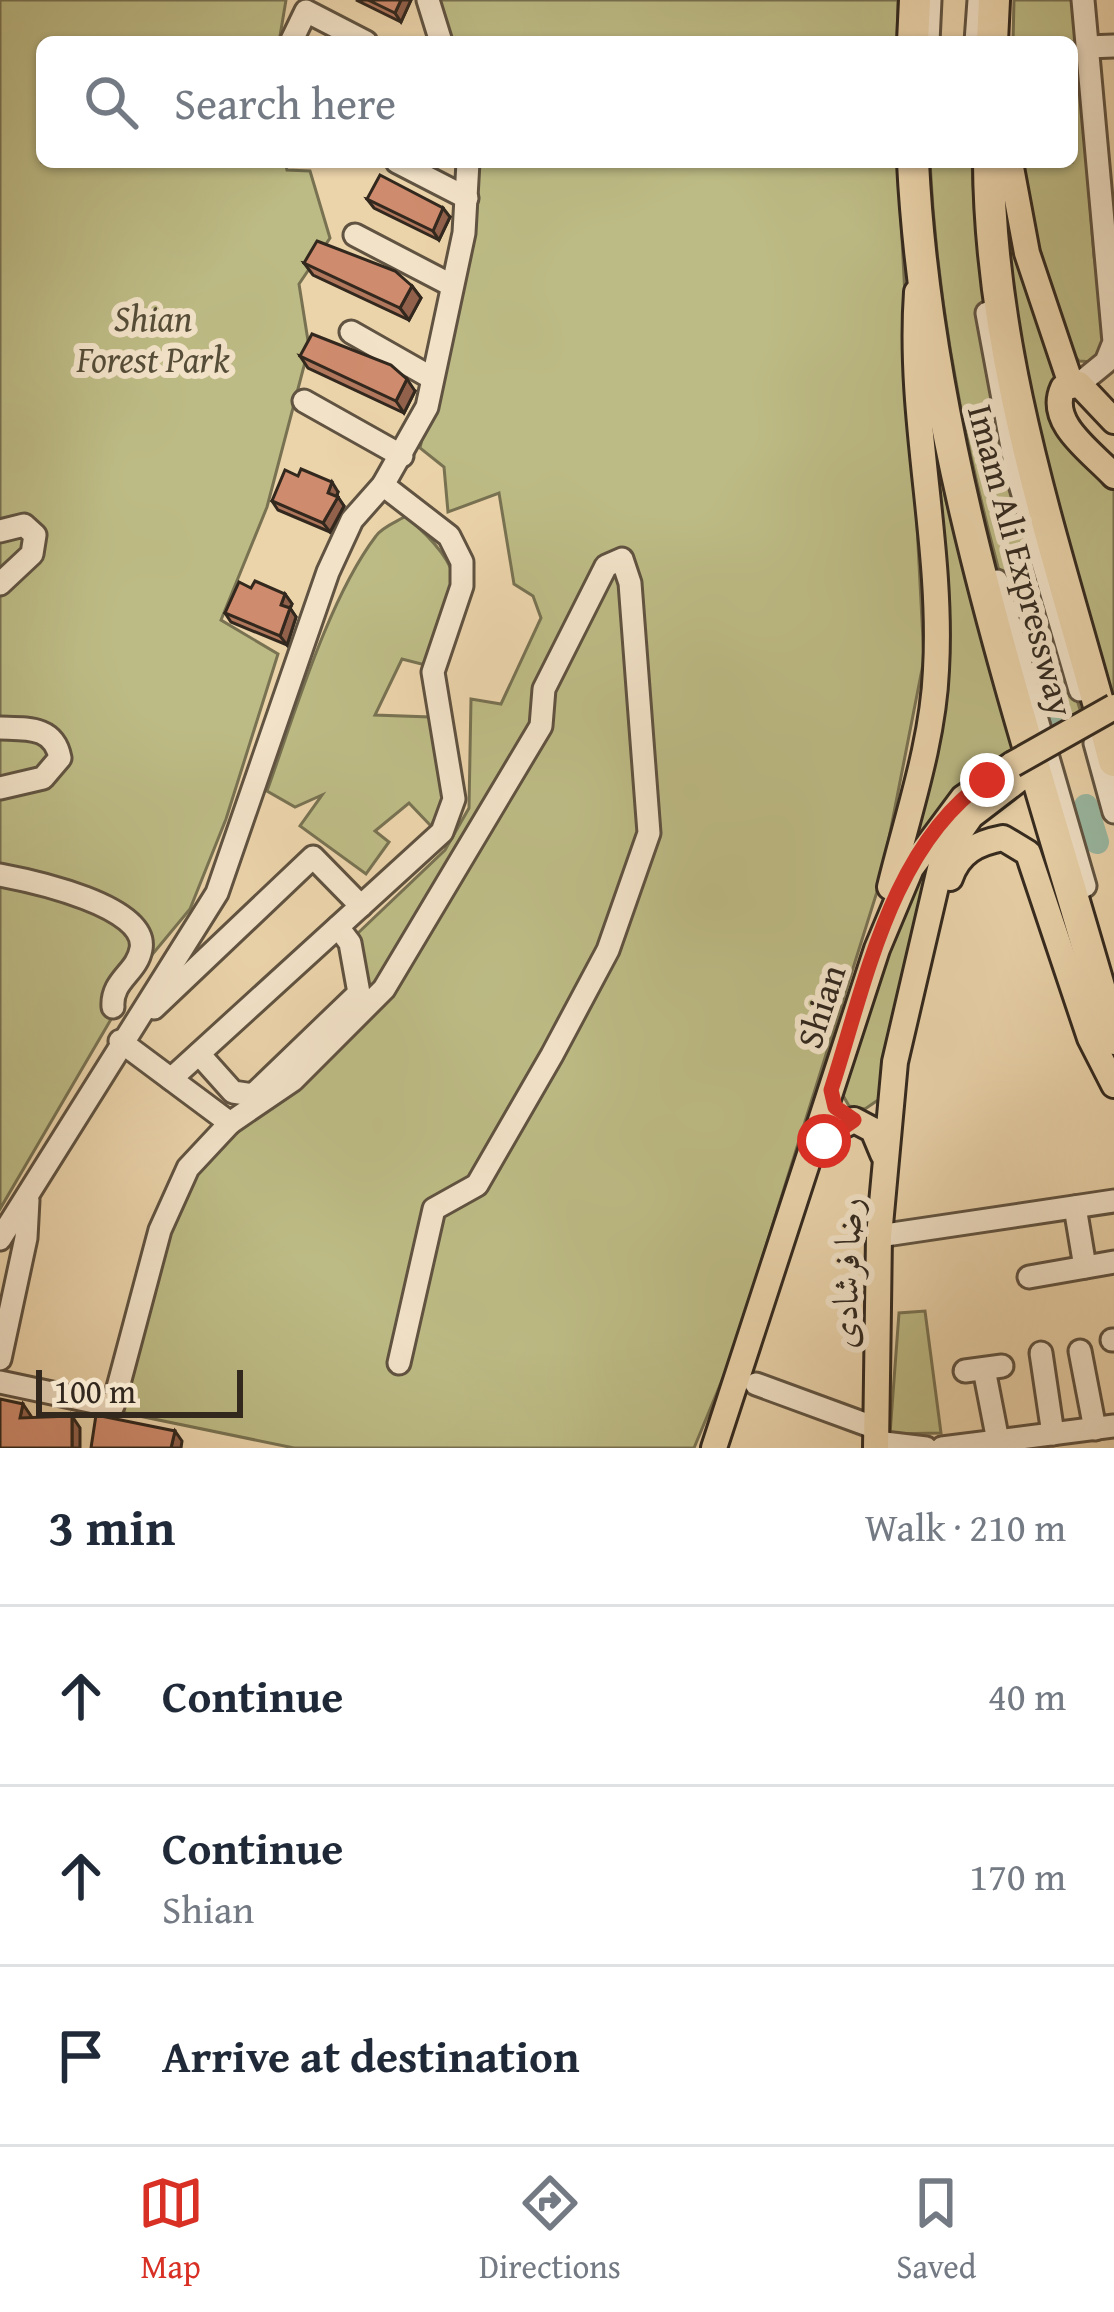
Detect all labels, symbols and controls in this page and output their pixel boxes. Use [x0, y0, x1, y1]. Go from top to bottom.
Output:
search box [36, 36, 1078, 168]
icon: search [78, 69, 144, 135]
text: Search here [174, 70, 396, 135]
park label: Shian Forest Park [76, 291, 230, 385]
street label: Imam Ali Expressway [955, 398, 1089, 722]
route end [960, 753, 1014, 807]
street label: Shian [782, 957, 858, 1055]
route start [797, 1114, 851, 1168]
street label: رضا فرشادی [816, 1197, 874, 1349]
scale bar [36, 1364, 243, 1417]
text: 100 m [54, 1367, 136, 1415]
text: 3 min [48, 1489, 175, 1564]
text: Walk · 210 m [865, 1498, 1066, 1555]
icon: ahead [48, 1663, 114, 1729]
text: Continue [162, 1663, 343, 1728]
text: 40 m [988, 1667, 1066, 1724]
text: Continue [162, 1815, 343, 1880]
icon: ahead [48, 1843, 114, 1909]
text: 170 m [969, 1847, 1066, 1904]
text: Shian [162, 1880, 254, 1937]
icon: arrive [48, 2023, 114, 2089]
text: Arrive at destination [162, 2023, 580, 2088]
tab: Map [138, 2170, 204, 2290]
tab: Directions [479, 2170, 621, 2290]
tab: Saved [896, 2170, 976, 2290]

